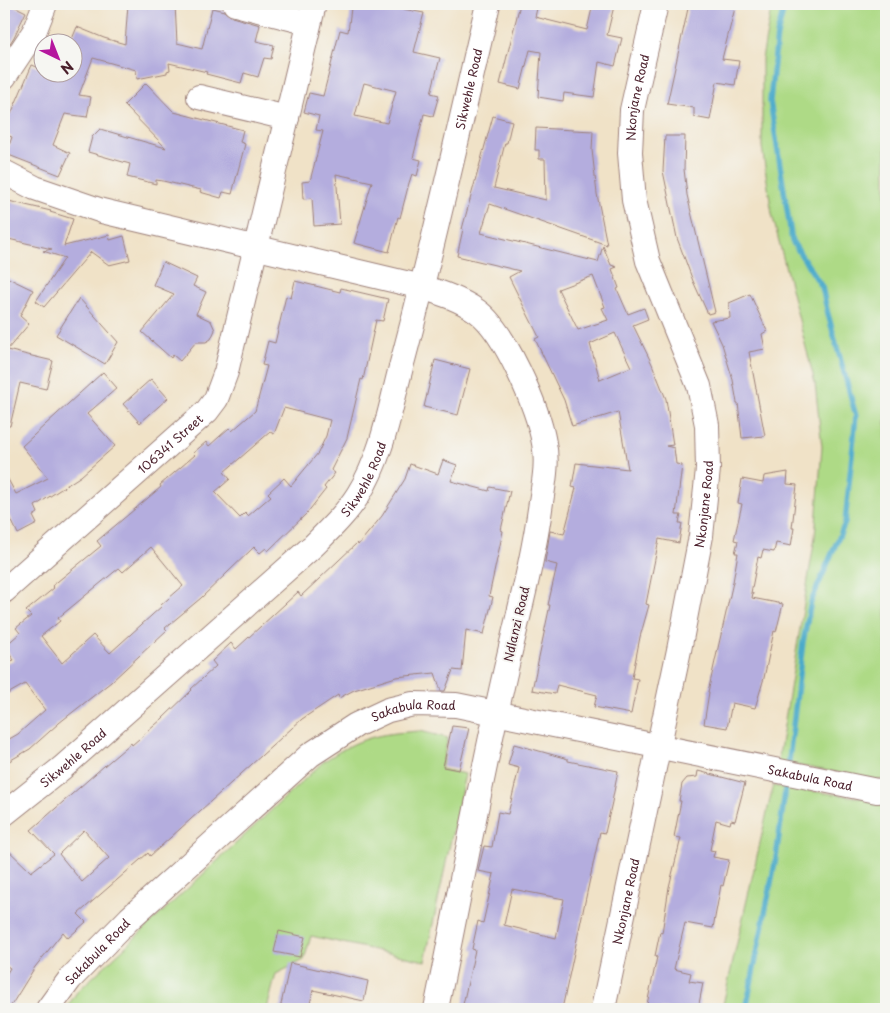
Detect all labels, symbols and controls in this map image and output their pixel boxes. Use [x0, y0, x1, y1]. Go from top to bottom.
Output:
north arrow [32, 32, 82, 82]
street label: Sikwehle Road [450, 47, 487, 131]
street label: Nkonjane Road [622, 52, 653, 141]
text: N [56, 56, 78, 79]
street label: 106341 Street [133, 410, 207, 478]
street label: Sikwehle Road [336, 439, 390, 520]
street label: Nkonjane Road [690, 460, 717, 550]
street label: Ndlanzi Road [499, 585, 533, 663]
street label: Sakabula Road [368, 695, 456, 726]
street label: Sikwehle Road [36, 724, 110, 791]
street label: Sakabula Road [766, 760, 854, 795]
street label: Nkonjane Road [608, 856, 644, 946]
street label: Sakabula Road [60, 914, 134, 988]

